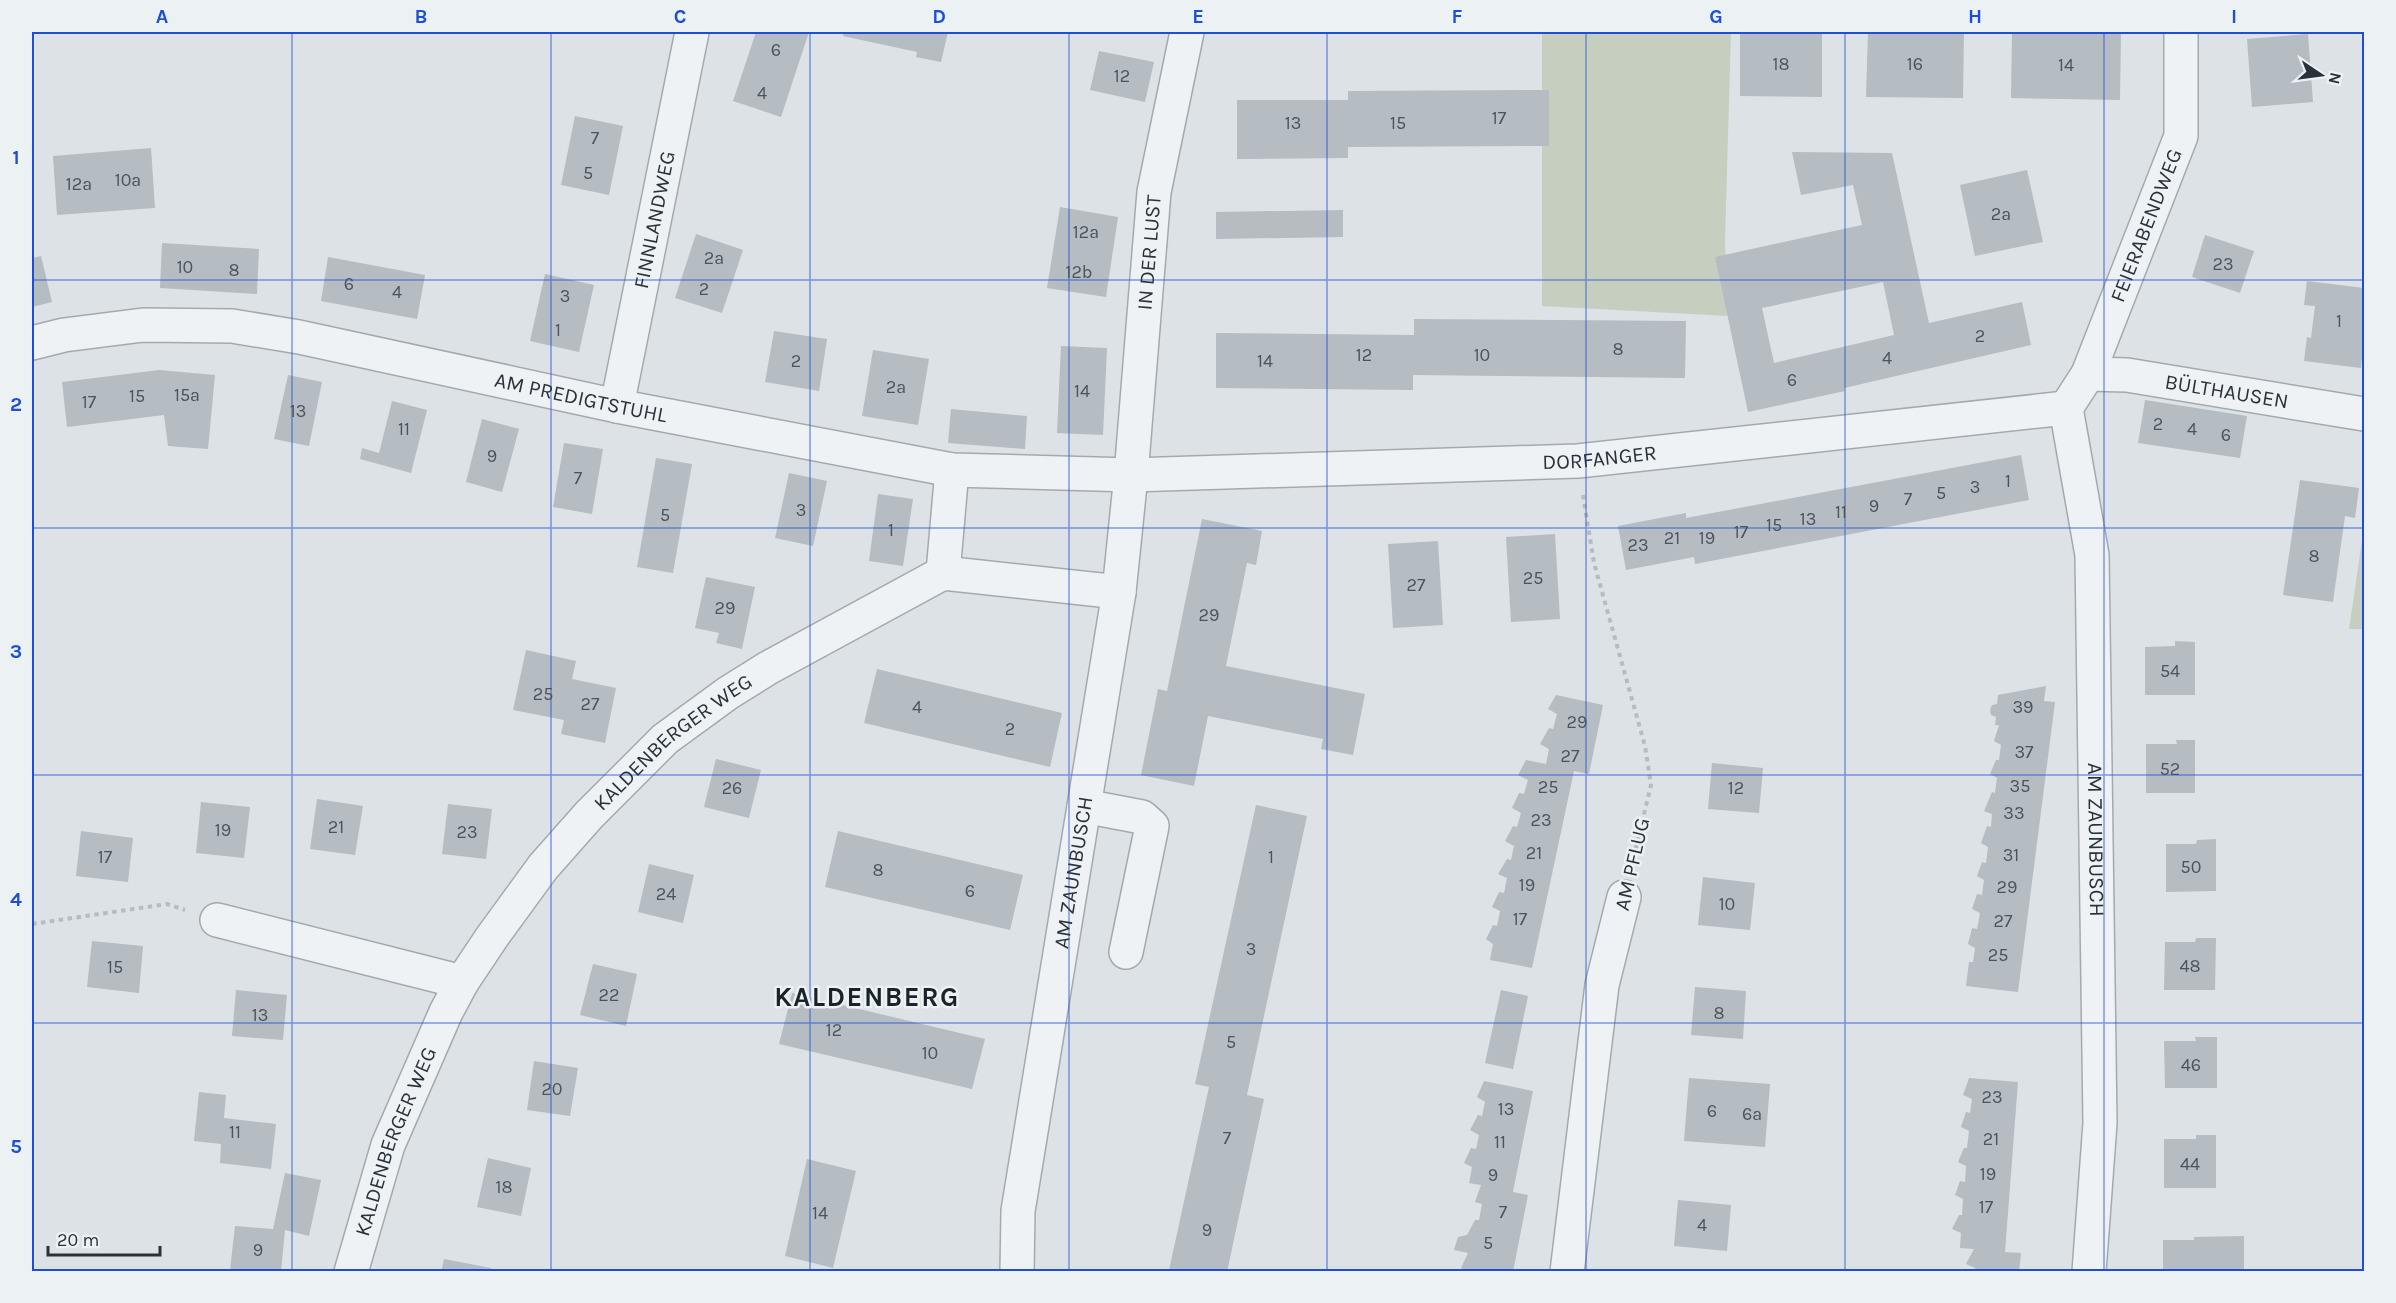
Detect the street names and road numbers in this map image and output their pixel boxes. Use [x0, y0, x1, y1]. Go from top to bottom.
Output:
street label: FEIERABENDWEG [2105, 145, 2187, 306]
street label: FINNLANDWEG [629, 149, 680, 291]
street label: IN DER LUST [1132, 193, 1166, 311]
street label: AM PREDIGTSTUHL [492, 368, 670, 427]
street label: BÜLTHAUSEN [2163, 369, 2290, 413]
street label: DORFANGER [1542, 441, 1658, 474]
street label: KALDENBERGER WEG [589, 669, 756, 815]
street label: AM ZAUNBUSCH [2083, 763, 2109, 917]
street label: AM ZAUNBUSCH [1049, 795, 1097, 950]
street label: AM PFLUG [1610, 815, 1654, 913]
street label: KALDENBERGER WEG [350, 1043, 441, 1239]

